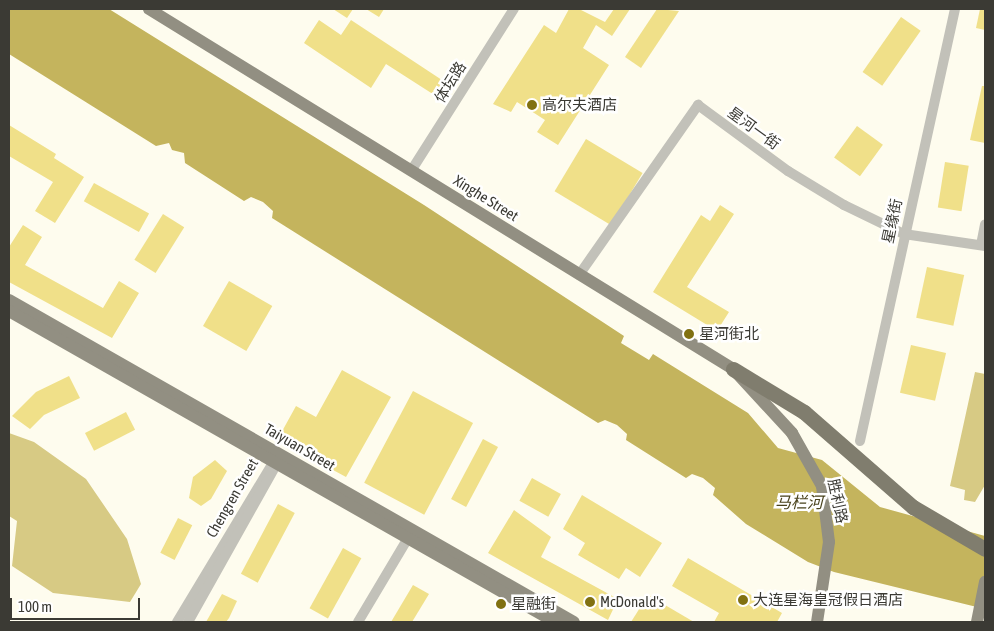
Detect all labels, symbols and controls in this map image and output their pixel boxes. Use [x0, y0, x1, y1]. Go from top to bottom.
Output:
street label: 体坛路 [430, 58, 470, 106]
place label: 高尔夫酒店 [542, 96, 617, 114]
marker: 高尔夫酒店 [526, 99, 538, 111]
street label: 星河一街 [724, 103, 784, 153]
street label: Xinghe Street [450, 171, 522, 225]
street label: 星缘街 [879, 197, 905, 245]
place label: 星河街北 [699, 325, 759, 343]
marker: 星河街北 [683, 328, 695, 340]
street label: Taiyuan Street [261, 420, 339, 474]
street label: Chengren Street [202, 455, 262, 541]
street label: 胜利路 [825, 477, 851, 525]
water label: 马栏河 [775, 492, 823, 512]
scale bar [12, 588, 142, 620]
place label: 大连星海皇冠假日酒店 [753, 591, 903, 609]
place label: McDonald's [600, 593, 664, 611]
marker: 大连星海皇冠假日酒店 [737, 594, 749, 606]
place label: 星融街 [511, 595, 556, 613]
marker: McDonald's [584, 596, 596, 608]
text: 100 m [18, 598, 52, 615]
marker: 星融街 [495, 598, 507, 610]

